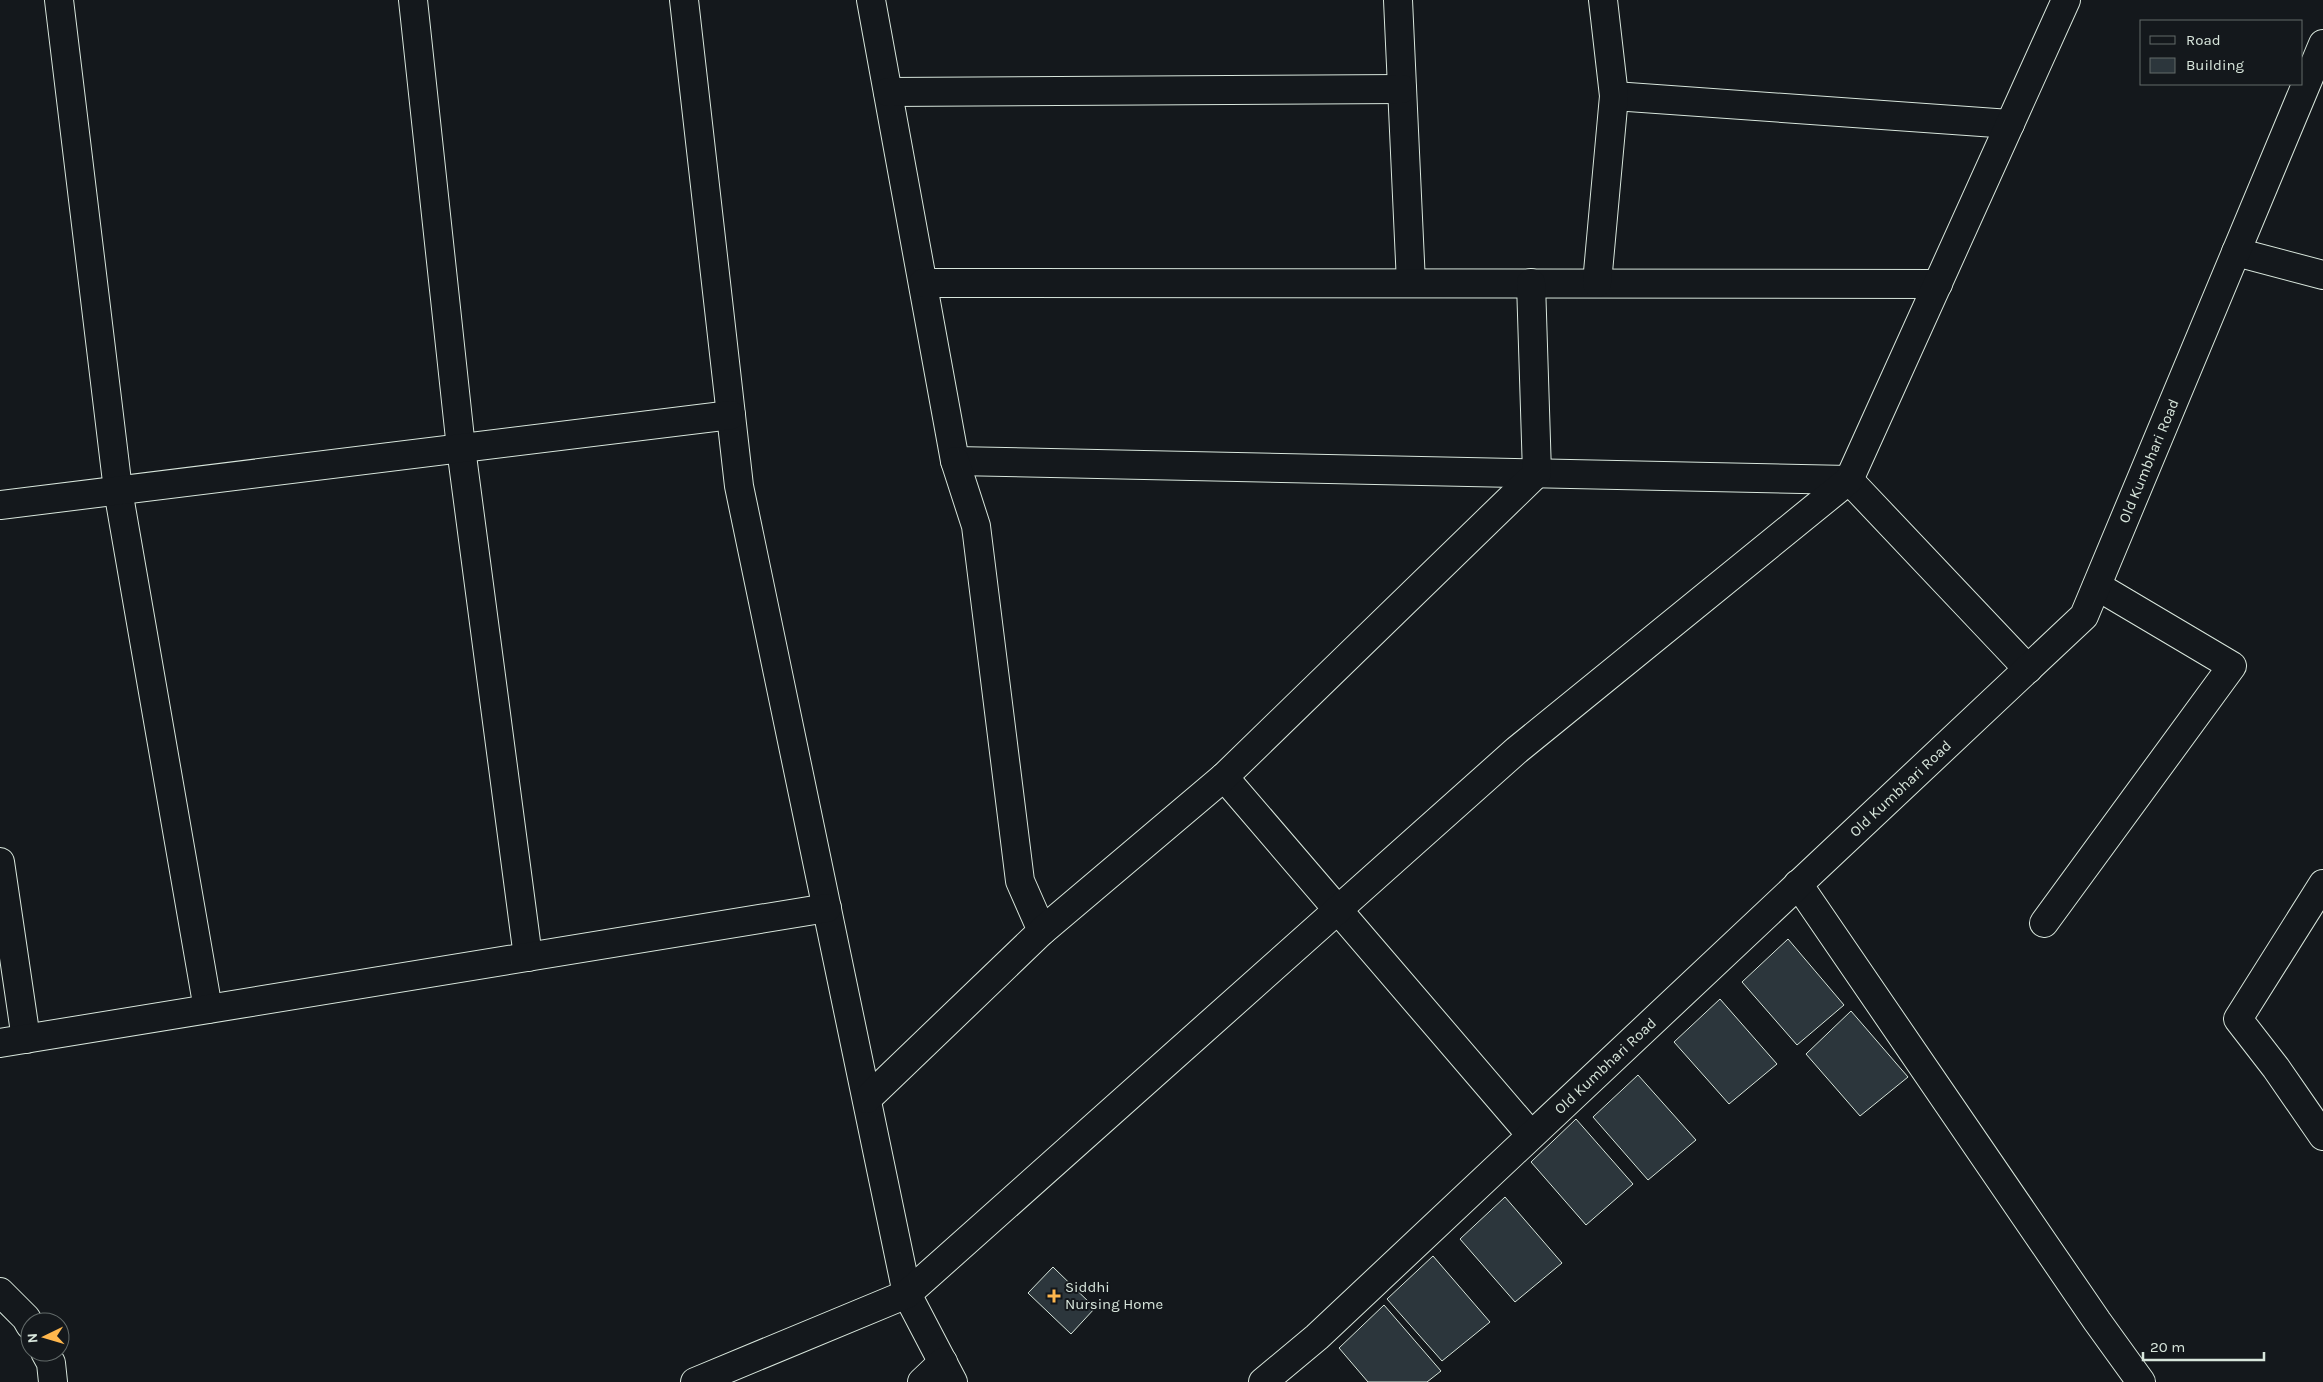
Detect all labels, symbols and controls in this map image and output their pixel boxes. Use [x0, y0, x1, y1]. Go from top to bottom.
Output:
legend [2140, 20, 2303, 85]
text: Road [2186, 31, 2221, 49]
text: Building [2186, 56, 2244, 74]
street label: Old Kumbhari Road [2115, 396, 2183, 526]
street label: Old Kumbhari Road [1846, 737, 1955, 841]
street label: Old Kumbhari Road [1551, 1014, 1660, 1118]
place label: Siddhi Nursing Home [1065, 1278, 1163, 1313]
marker: Siddhi Nursing Home [1047, 1289, 1061, 1303]
north arrow [20, 1312, 70, 1362]
scale bar [2143, 1330, 2264, 1362]
text: N [24, 1332, 41, 1344]
text: 20 m [2150, 1338, 2185, 1356]

